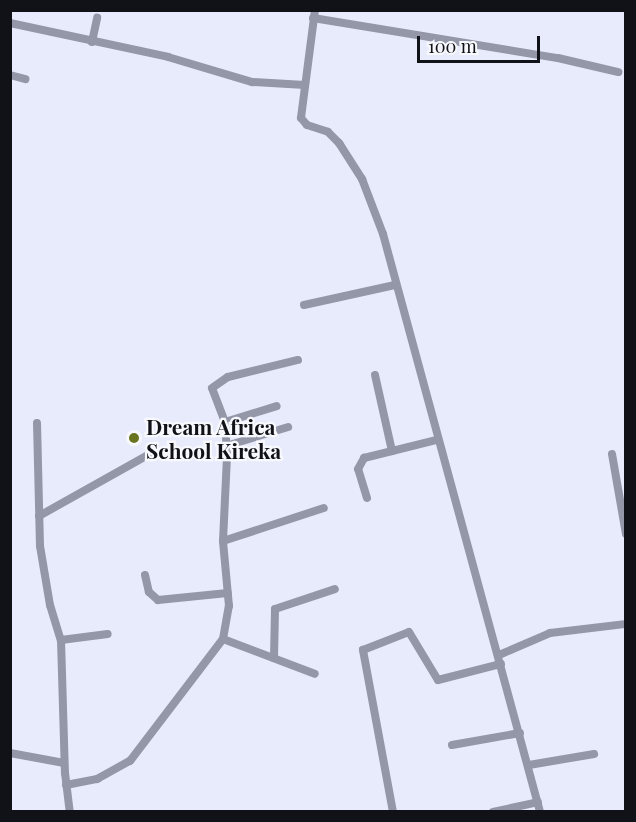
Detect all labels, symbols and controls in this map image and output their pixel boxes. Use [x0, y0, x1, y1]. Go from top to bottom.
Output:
scale bar [420, 24, 543, 62]
text: 100 m [428, 34, 477, 58]
place label: Dream Africa School Kireka [146, 413, 281, 463]
marker: Dream Africa School Kireka [127, 431, 141, 445]

